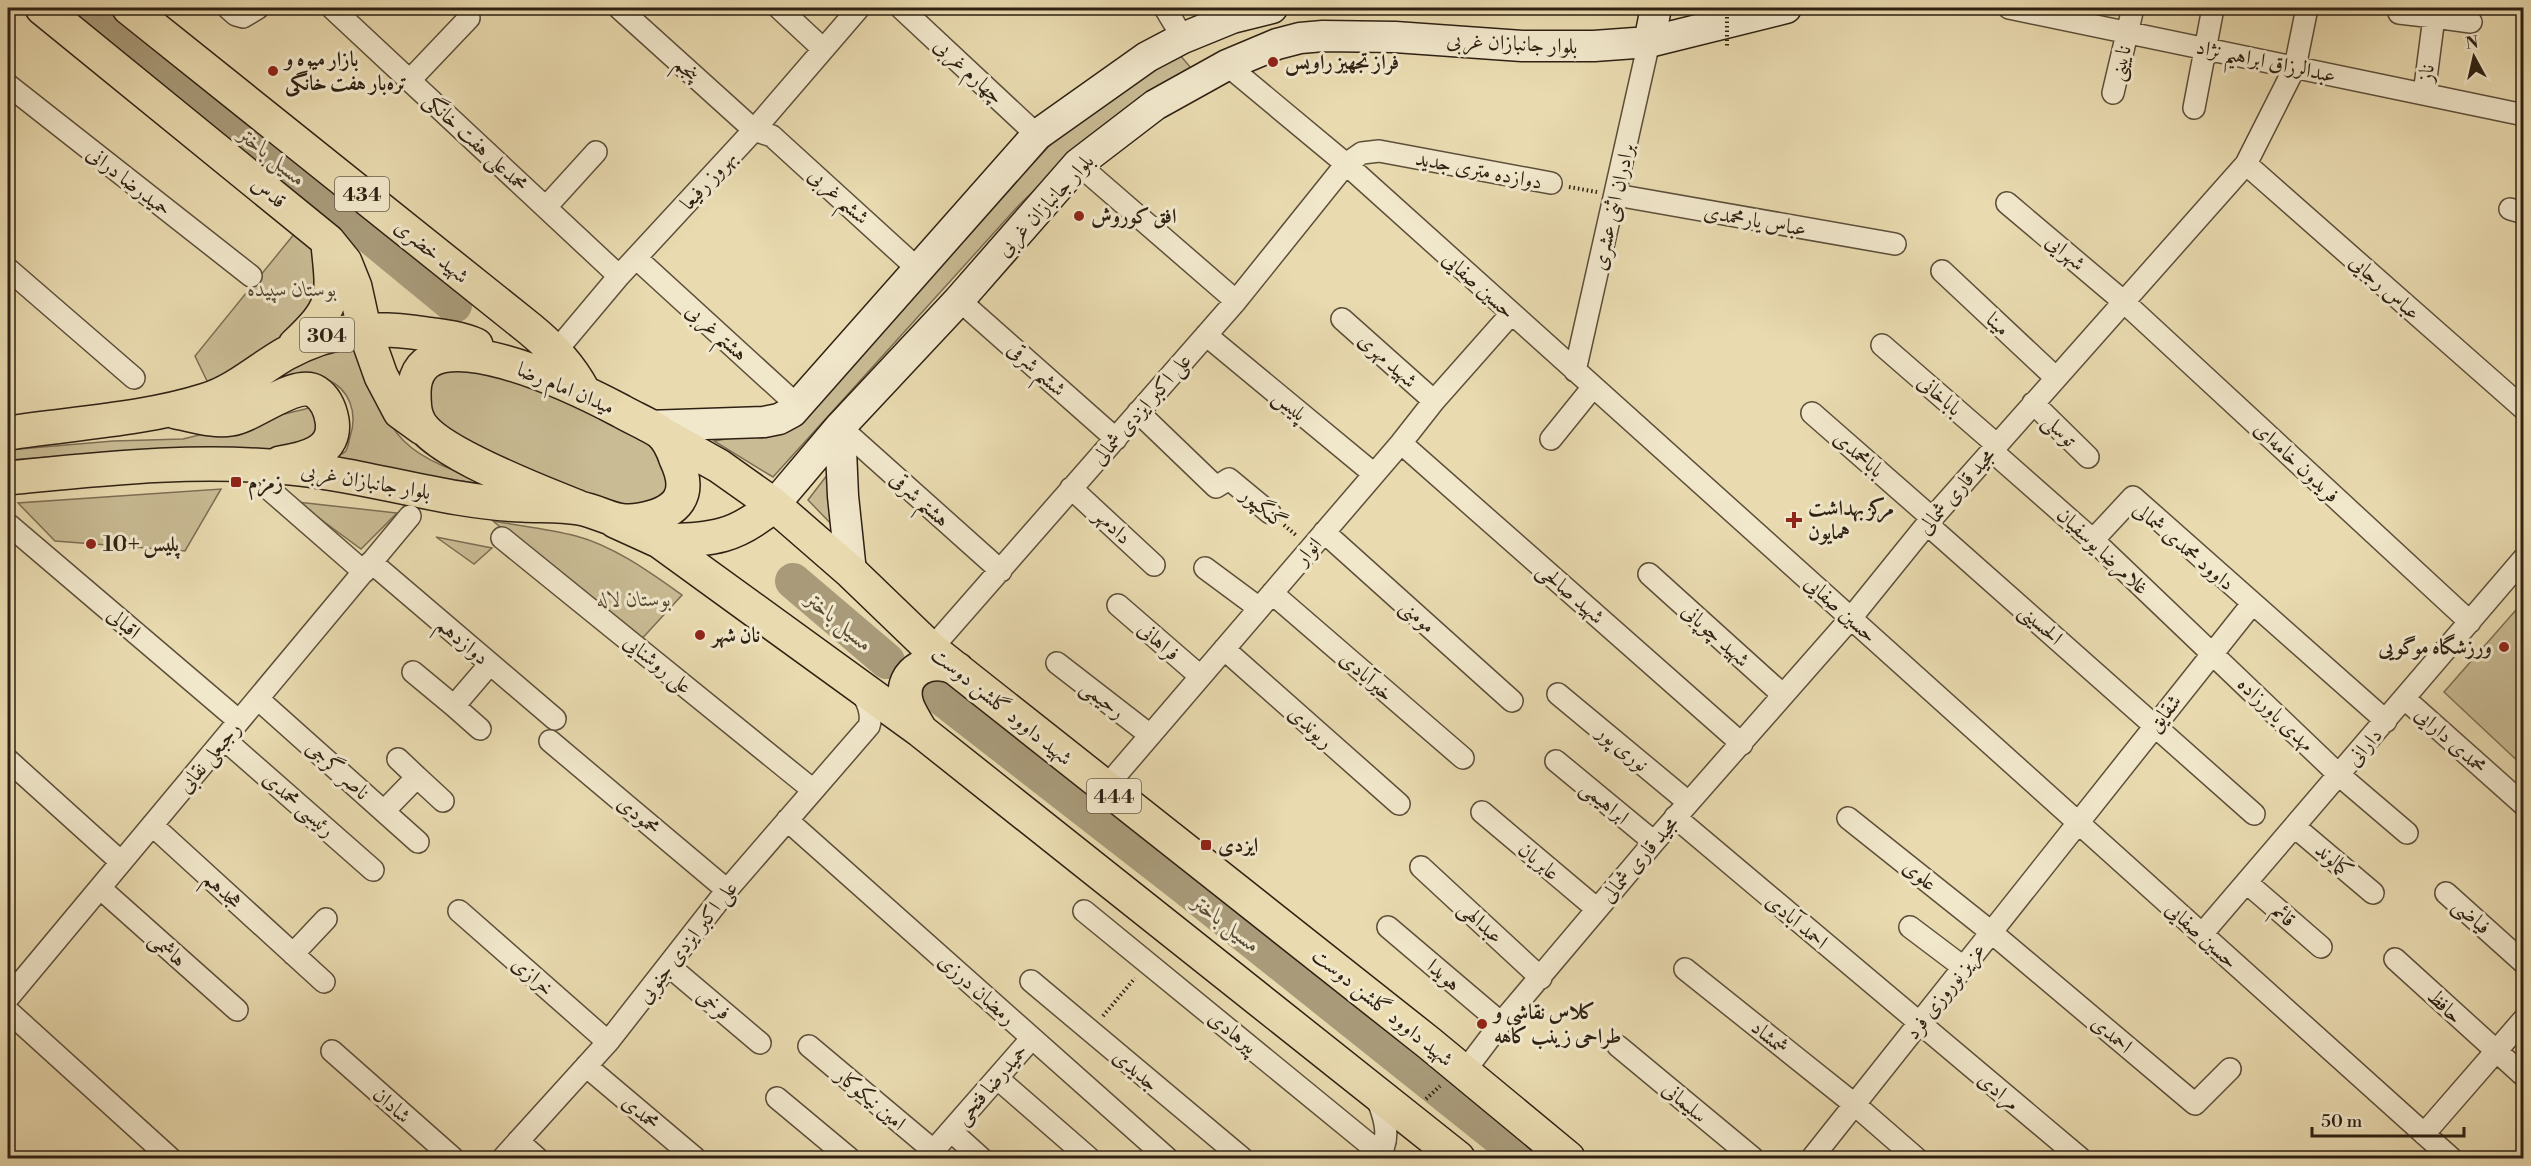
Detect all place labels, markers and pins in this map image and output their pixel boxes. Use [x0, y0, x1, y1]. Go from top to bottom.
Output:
place label: بازار میوه و تره‌بار هفت خانگی [283, 47, 407, 97]
place label: فراز تجهیز راویس [1285, 50, 1399, 76]
marker: فراز تجهیز راویس [1266, 55, 1280, 69]
marker: بازار میوه و تره‌بار هفت خانگی [266, 64, 280, 78]
place label: افق کوروش [1091, 204, 1177, 230]
marker: افق کوروش [1072, 209, 1086, 223]
place label: زمزم [248, 470, 283, 501]
marker: زمزم [229, 475, 243, 489]
place label: مرکز بهداشت همایون [1808, 496, 1894, 546]
marker: مرکز بهداشت همایون [1785, 511, 1803, 529]
place label: پلیس +10 [103, 532, 181, 559]
marker: پلیس +10 [84, 537, 98, 551]
place label: نان شهر [710, 623, 760, 649]
marker: نان شهر [693, 628, 707, 642]
place label: ورزشگاه موگویی [2377, 633, 2492, 661]
marker: ورزشگاه موگویی [2497, 640, 2511, 654]
place label: ایزدی [1218, 833, 1258, 859]
marker: ایزدی [1199, 838, 1213, 852]
place label: کلاس نقاشی و طراحی زینب کاهه [1492, 1000, 1621, 1050]
marker: کلاس نقاشی و طراحی زینب کاهه [1475, 1017, 1489, 1031]

